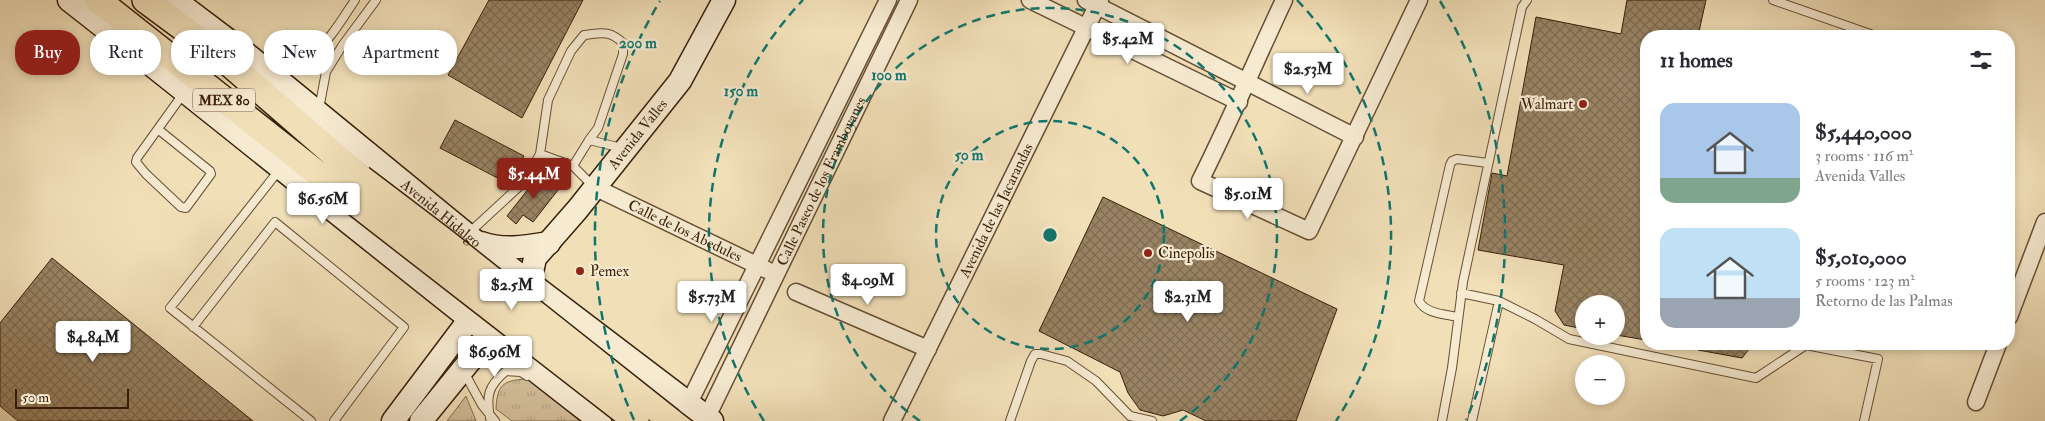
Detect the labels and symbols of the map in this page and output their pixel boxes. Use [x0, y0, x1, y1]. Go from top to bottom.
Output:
pin: $5.42M [1087, 22, 1169, 65]
text: 200 m [619, 34, 657, 53]
pin: $2.53M [1267, 52, 1349, 95]
text: 100 m [871, 66, 907, 85]
text: 150 m [724, 82, 758, 101]
road number: MEX 80 [193, 88, 255, 112]
street label: Calle Paseo de los Framboyanes [772, 94, 870, 269]
street label: Avenida Valles [603, 95, 671, 174]
place label: Walmart [1520, 95, 1573, 114]
marker: Walmart [1577, 98, 1589, 110]
street label: Avenida de las Jacarandas [954, 140, 1037, 282]
text: 50 m [955, 146, 984, 165]
pin: $5.44M [493, 158, 575, 200]
street label: Avenida Hidalgo [396, 174, 485, 252]
pin: $5.01M [1207, 178, 1289, 220]
pin: $6.56M [282, 182, 364, 225]
street label: Calle de los Abedules [625, 195, 745, 266]
centre of rings [1041, 226, 1059, 244]
place label: Cinepolis [1158, 244, 1215, 264]
marker: Cinepolis [1142, 247, 1154, 259]
place label: Pemex [590, 262, 630, 281]
pin: $4.09M [827, 264, 909, 306]
marker: Pemex [574, 265, 586, 277]
pin: $2.5M [477, 268, 547, 311]
pin: $5.73M [671, 280, 753, 323]
pin: $2.31M [1147, 280, 1229, 323]
pin: $4.84M [52, 320, 134, 363]
pin: $6.96M [454, 336, 536, 378]
scale bar [15, 386, 129, 409]

